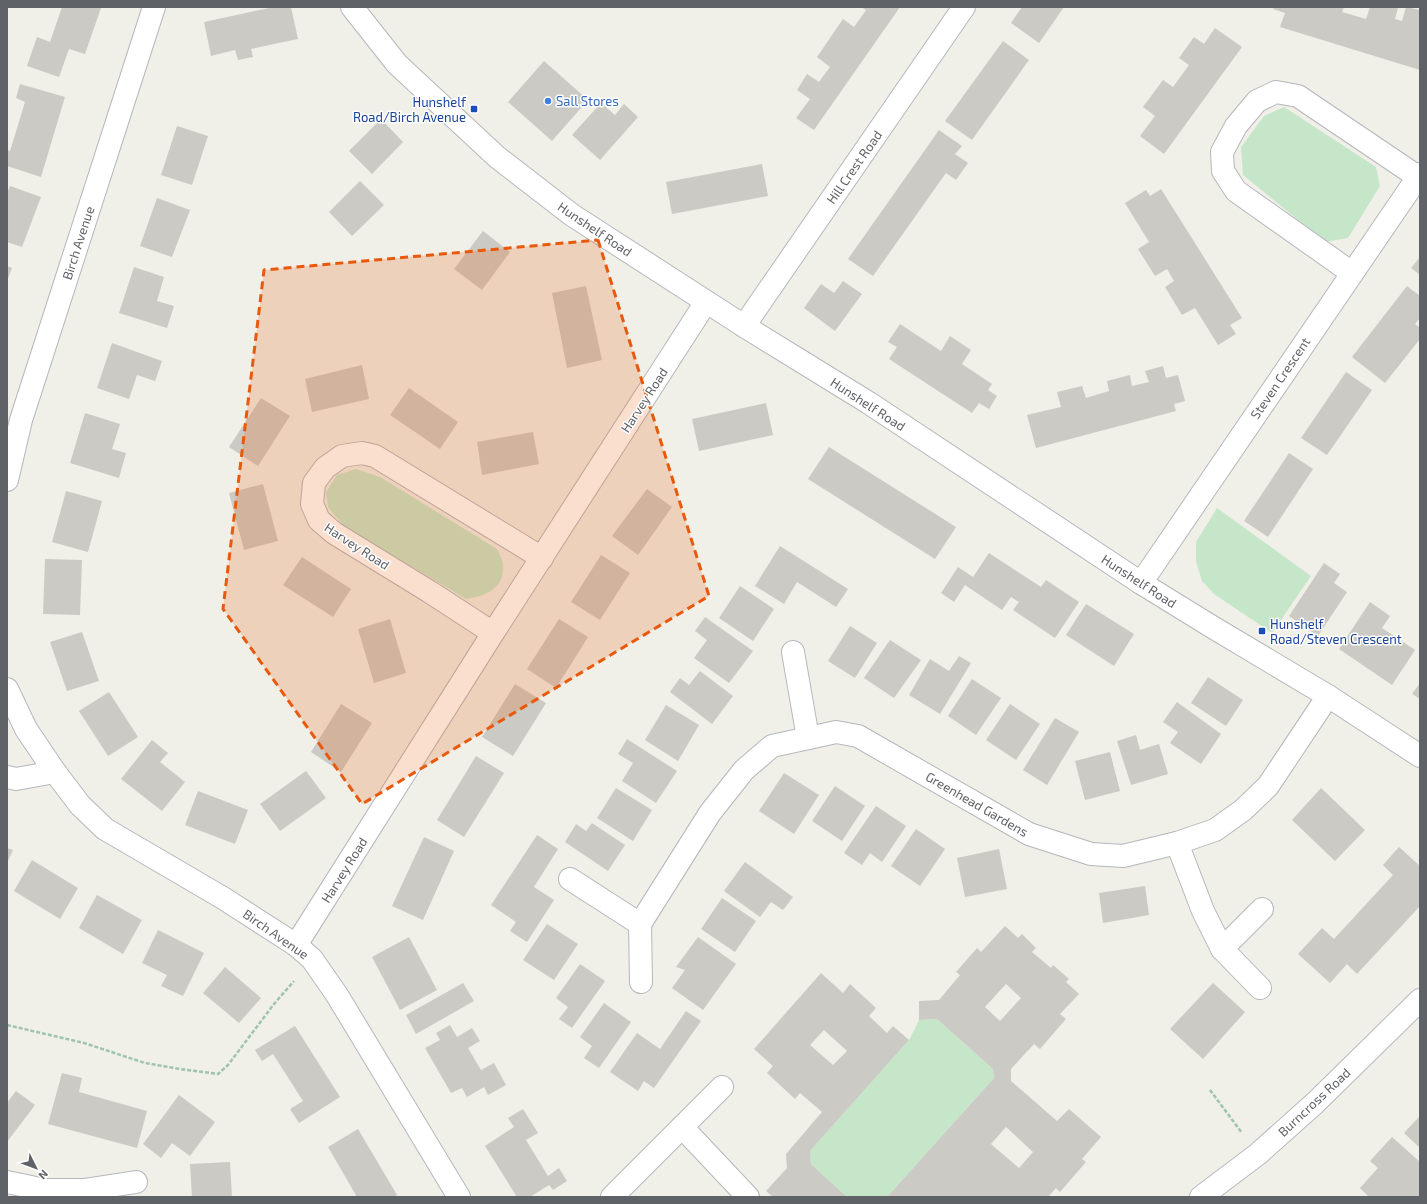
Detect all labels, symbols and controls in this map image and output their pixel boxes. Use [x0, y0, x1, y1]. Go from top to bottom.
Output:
place label: Sall Stores [556, 93, 619, 109]
place label: Hunshelf Road/Birch Avenue [353, 94, 467, 125]
marker: Sall Stores [543, 96, 553, 106]
marker: Hunshelf Road/Birch Avenue [469, 104, 479, 114]
street label: Hill Crest Road [823, 127, 885, 207]
street label: Hunshelf Road [555, 198, 635, 260]
street label: Birch Avenue [59, 204, 97, 282]
street label: Steven Crescent [1247, 334, 1313, 422]
street label: Harvey Road [617, 365, 671, 435]
street label: Hunshelf Road [828, 374, 908, 434]
street label: Harvey Road [322, 519, 392, 573]
street label: Hunshelf Road [1099, 551, 1179, 611]
place label: Hunshelf Road/Steven Crescent [1270, 616, 1402, 647]
marker: Hunshelf Road/Steven Crescent [1257, 626, 1267, 636]
street label: Greenhead Gardens [923, 768, 1031, 840]
street label: Harvey Road [318, 834, 370, 906]
street label: Birch Avenue [240, 906, 312, 962]
street label: Burncross Road [1275, 1064, 1353, 1140]
north arrow [16, 1148, 56, 1188]
text: N [36, 1168, 51, 1182]

